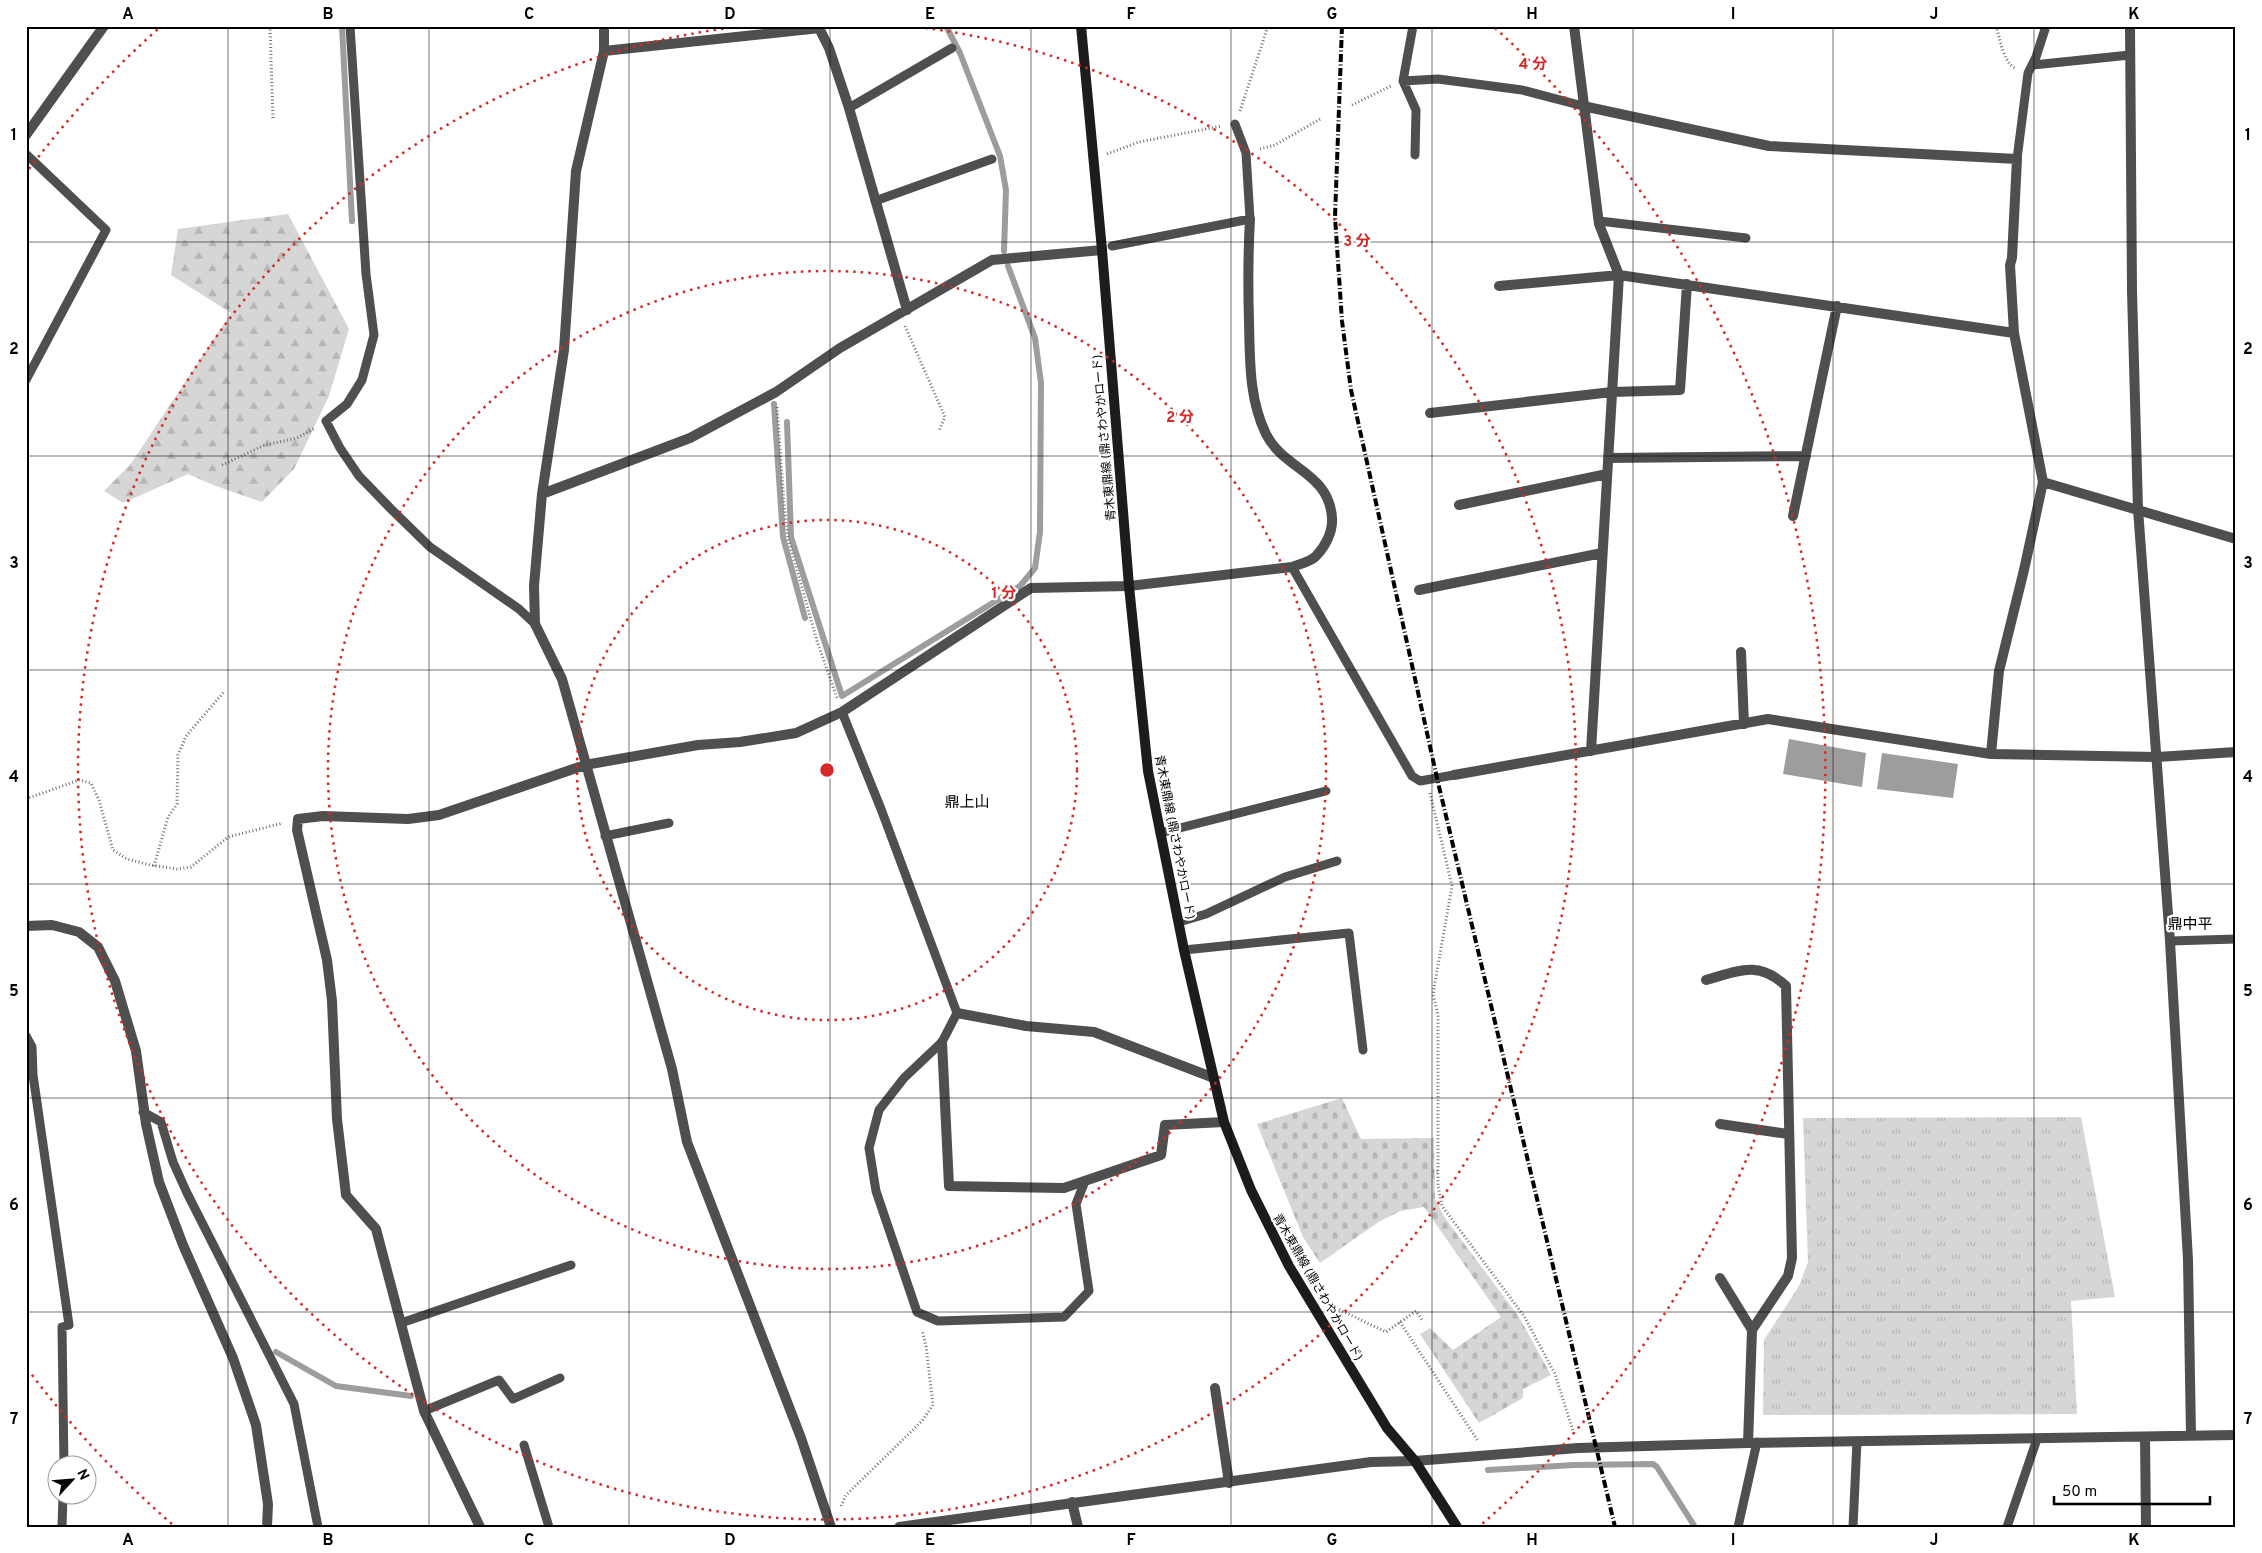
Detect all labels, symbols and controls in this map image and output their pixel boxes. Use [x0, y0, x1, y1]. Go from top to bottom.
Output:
text: A [122, 5, 134, 25]
text: B [322, 5, 334, 25]
text: C [524, 5, 534, 25]
text: D [724, 5, 736, 25]
text: E [925, 5, 935, 25]
text: F [1126, 5, 1136, 25]
text: G [1327, 5, 1337, 25]
text: H [1526, 5, 1538, 25]
text: I [1731, 5, 1735, 25]
text: J [1930, 5, 1938, 25]
text: K [2128, 5, 2140, 25]
text: 4 分 [1519, 56, 1547, 75]
text: 1 [11, 126, 17, 146]
text: 1 [2245, 126, 2251, 146]
text: 3 分 [1343, 233, 1371, 252]
text: 2 [9, 340, 19, 360]
text: 2 [2243, 340, 2253, 360]
street label: 青木東鼎線 (鼎さわやかロード) [1090, 354, 1120, 522]
text: 2 分 [1166, 409, 1194, 428]
text: 3 [9, 554, 19, 574]
text: 3 [2243, 554, 2253, 574]
text: 1 分 [992, 585, 1016, 604]
street label: 青木東鼎線 (鼎さわやかロード) [1150, 754, 1198, 921]
centre of rings [818, 761, 836, 779]
text: 4 [9, 768, 19, 788]
text: 4 [2243, 768, 2253, 788]
district label: 鼎上山 [944, 794, 990, 813]
district label: 鼎中平 [2167, 916, 2213, 935]
text: 5 [9, 982, 19, 1002]
text: 5 [2243, 982, 2253, 1002]
text: 6 [9, 1196, 19, 1216]
text: 6 [2243, 1196, 2253, 1216]
street label: 青木東鼎線 (鼎さわやかロード) [1268, 1211, 1366, 1364]
text: 7 [10, 1410, 18, 1430]
text: 7 [2244, 1410, 2252, 1430]
north arrow [48, 1456, 98, 1506]
text: N [72, 1467, 92, 1483]
scale bar [2054, 1473, 2211, 1505]
text: 50 m [2062, 1483, 2097, 1502]
text: A [122, 1531, 134, 1551]
text: B [322, 1531, 334, 1551]
text: C [524, 1531, 534, 1551]
text: D [724, 1531, 736, 1551]
text: E [925, 1531, 935, 1551]
text: F [1126, 1531, 1136, 1551]
text: G [1327, 1531, 1337, 1551]
text: H [1526, 1531, 1538, 1551]
text: I [1731, 1531, 1735, 1551]
text: J [1930, 1531, 1938, 1551]
text: K [2128, 1531, 2140, 1551]

